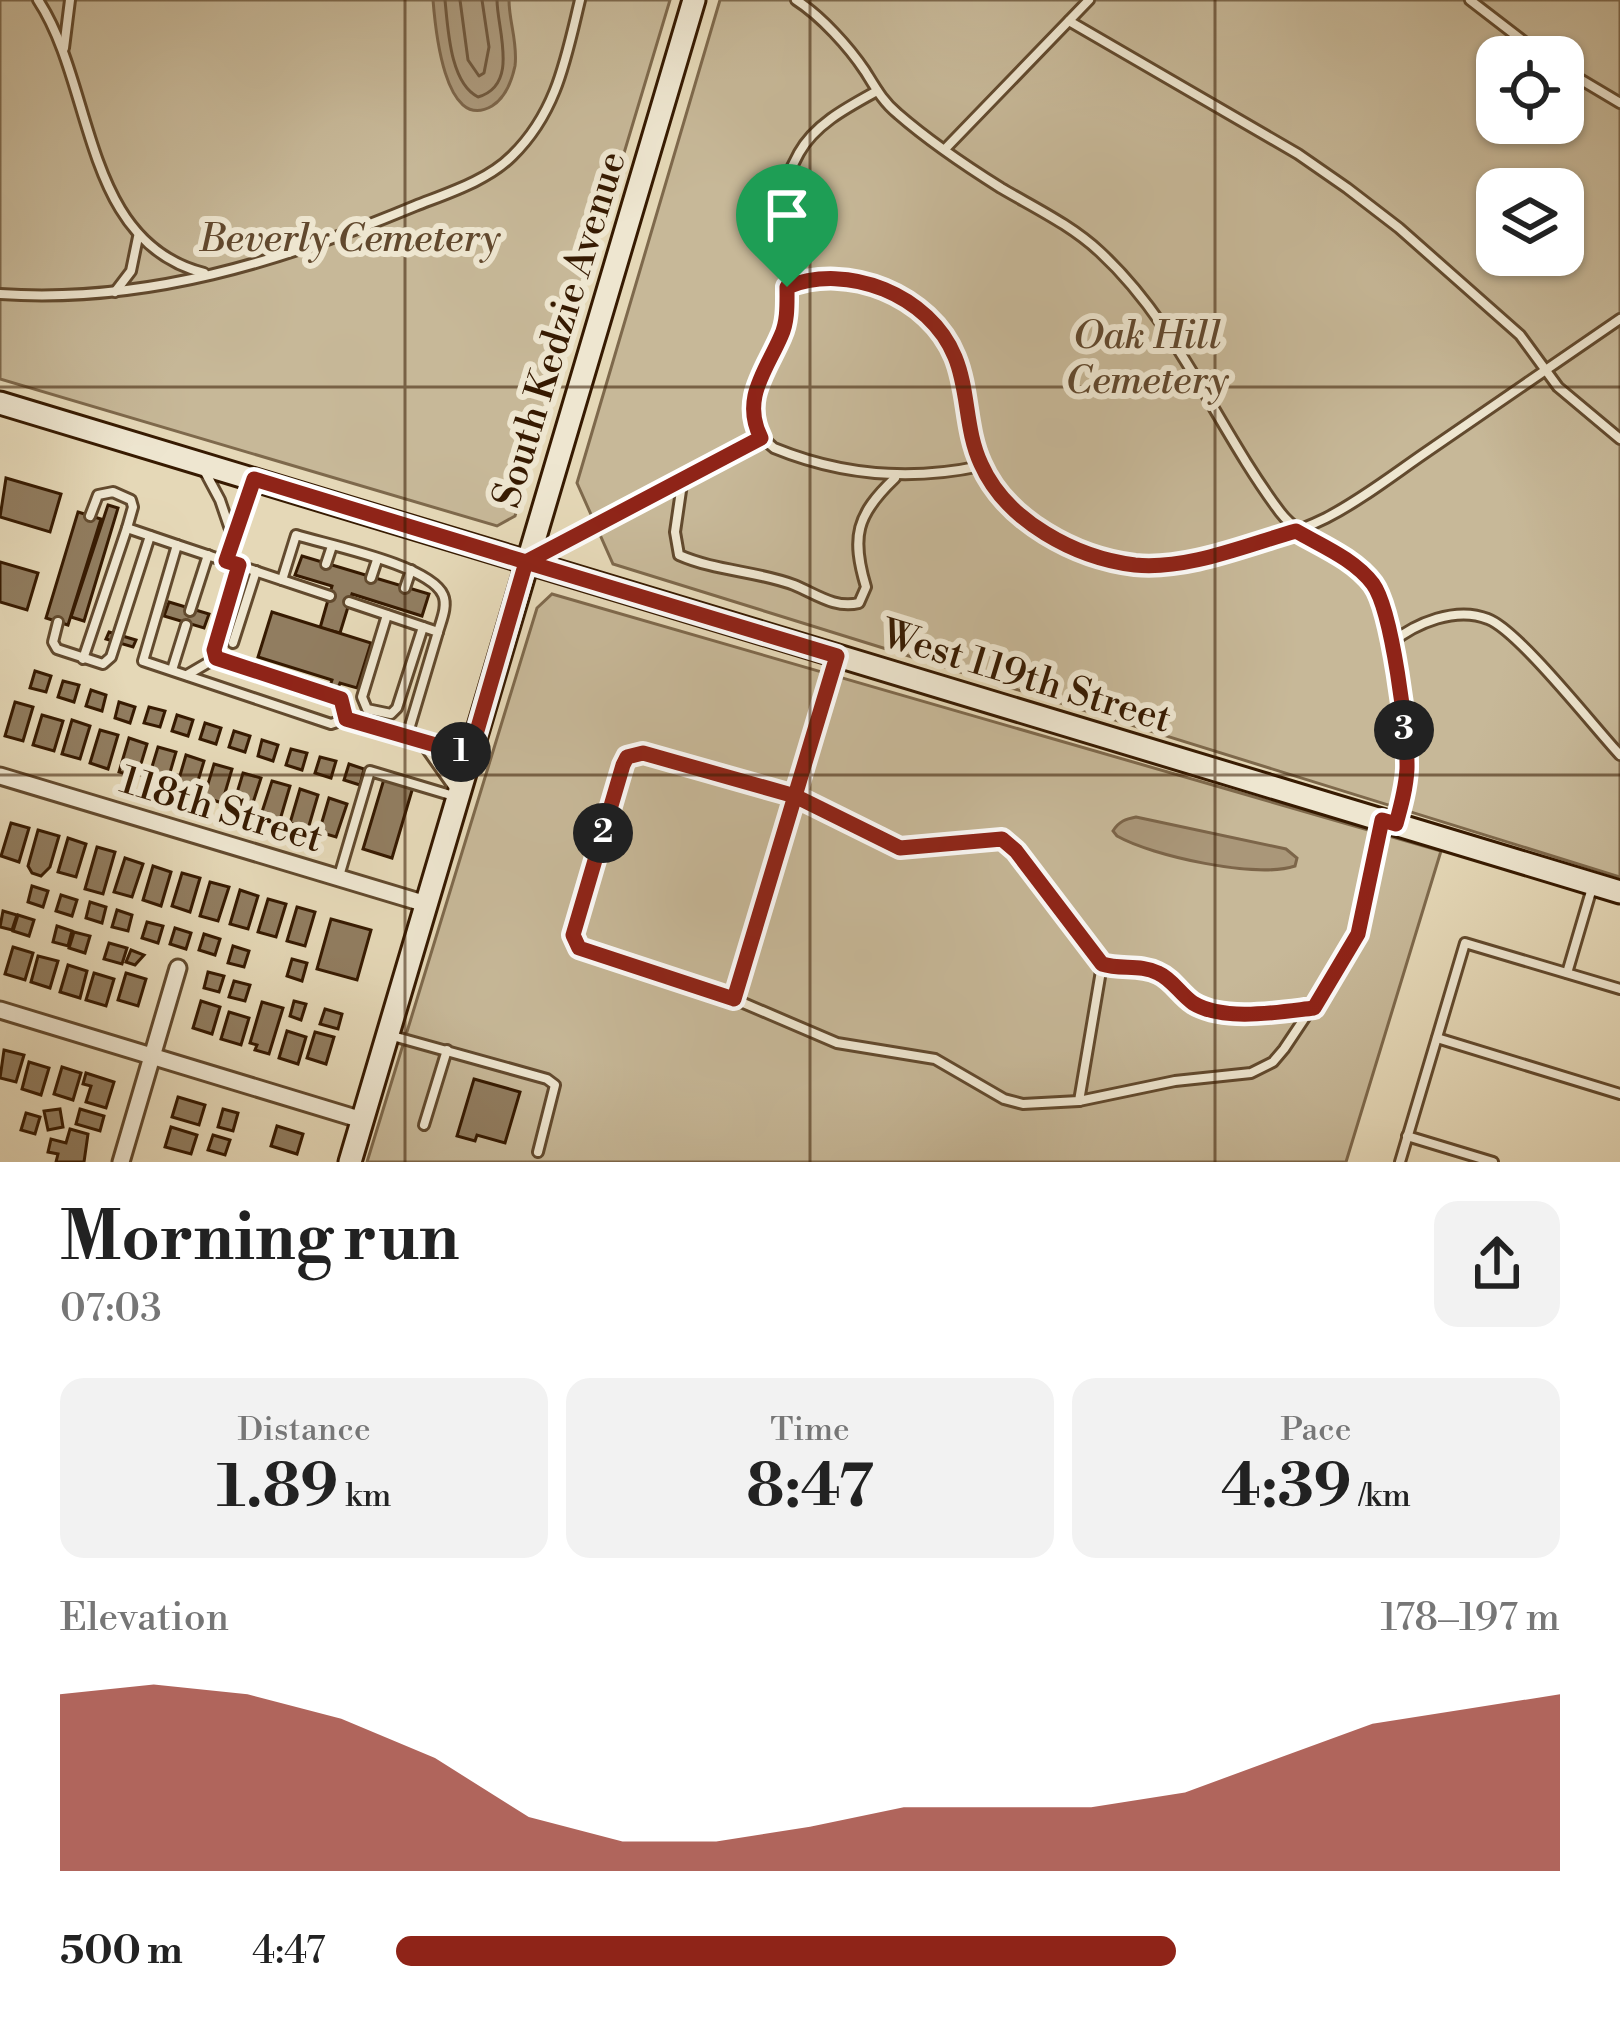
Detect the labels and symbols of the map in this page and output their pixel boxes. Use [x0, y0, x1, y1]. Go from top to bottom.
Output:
street label: South Kedzie Avenue [483, 146, 638, 514]
pin [736, 164, 838, 287]
park label: Beverly Cemetery [198, 215, 501, 264]
park label: Oak Hill Cemetery [1065, 312, 1229, 406]
street label: West 119th Street [874, 609, 1177, 745]
pin: 3 [1374, 700, 1434, 760]
pin: 1 [431, 722, 491, 782]
street label: 118th Street [114, 756, 329, 864]
pin: 2 [573, 803, 633, 863]

